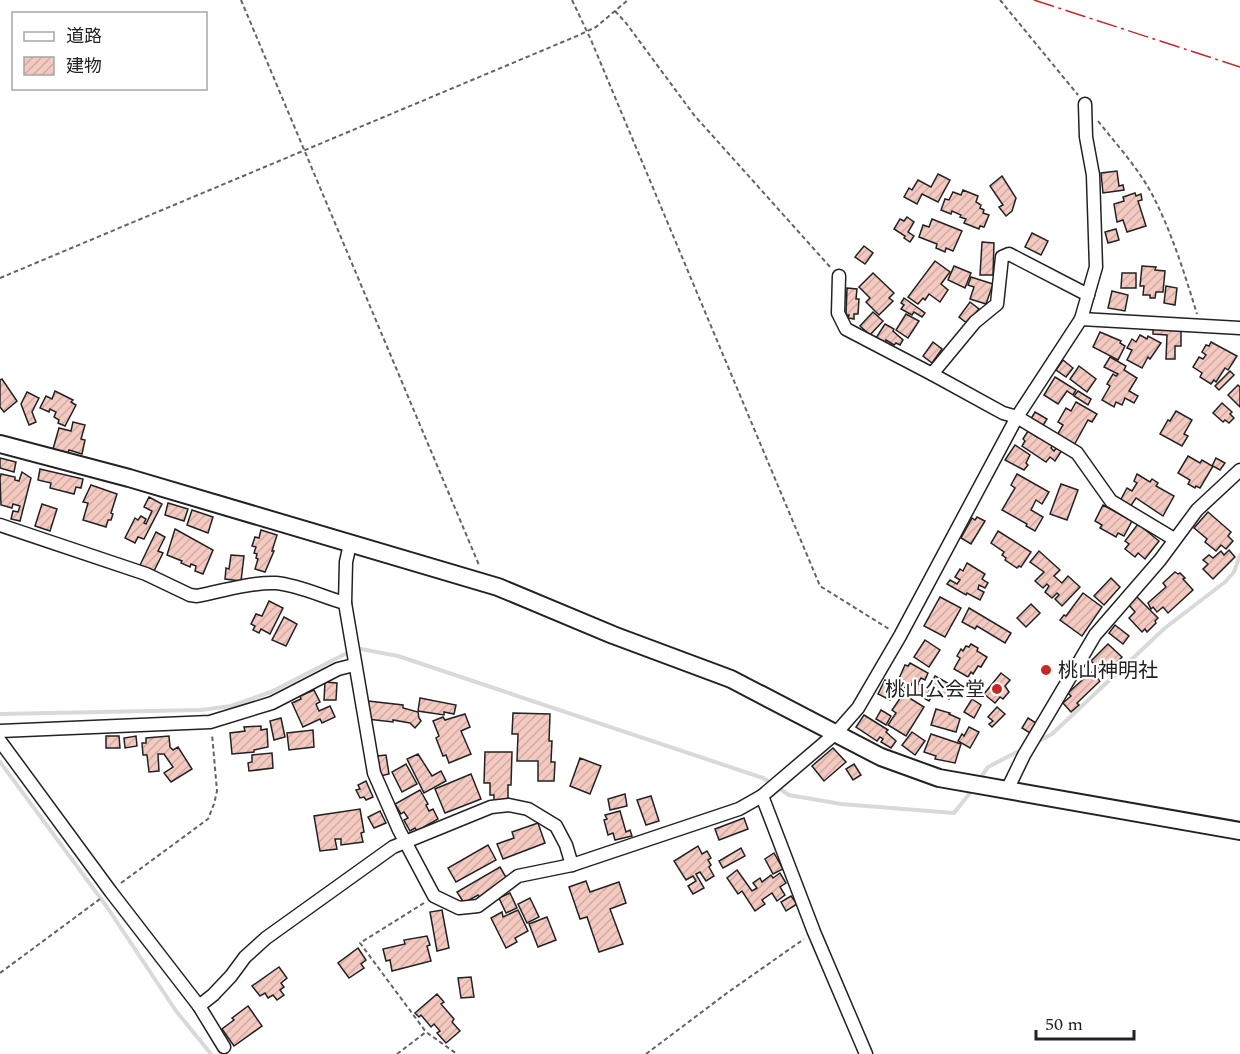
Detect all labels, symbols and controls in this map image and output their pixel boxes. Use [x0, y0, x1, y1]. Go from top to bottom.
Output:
legend [12, 12, 207, 90]
text: 道路 [66, 23, 102, 50]
text: 建物 [66, 53, 102, 80]
place label: 桃山神明社 [1058, 656, 1158, 686]
marker: 桃山神明社 [1039, 663, 1053, 677]
place label: 桃山公会堂 [885, 675, 985, 705]
marker: 桃山公会堂 [990, 682, 1004, 696]
scale bar [1036, 1003, 1134, 1041]
text: 50 m [1045, 1011, 1083, 1038]

